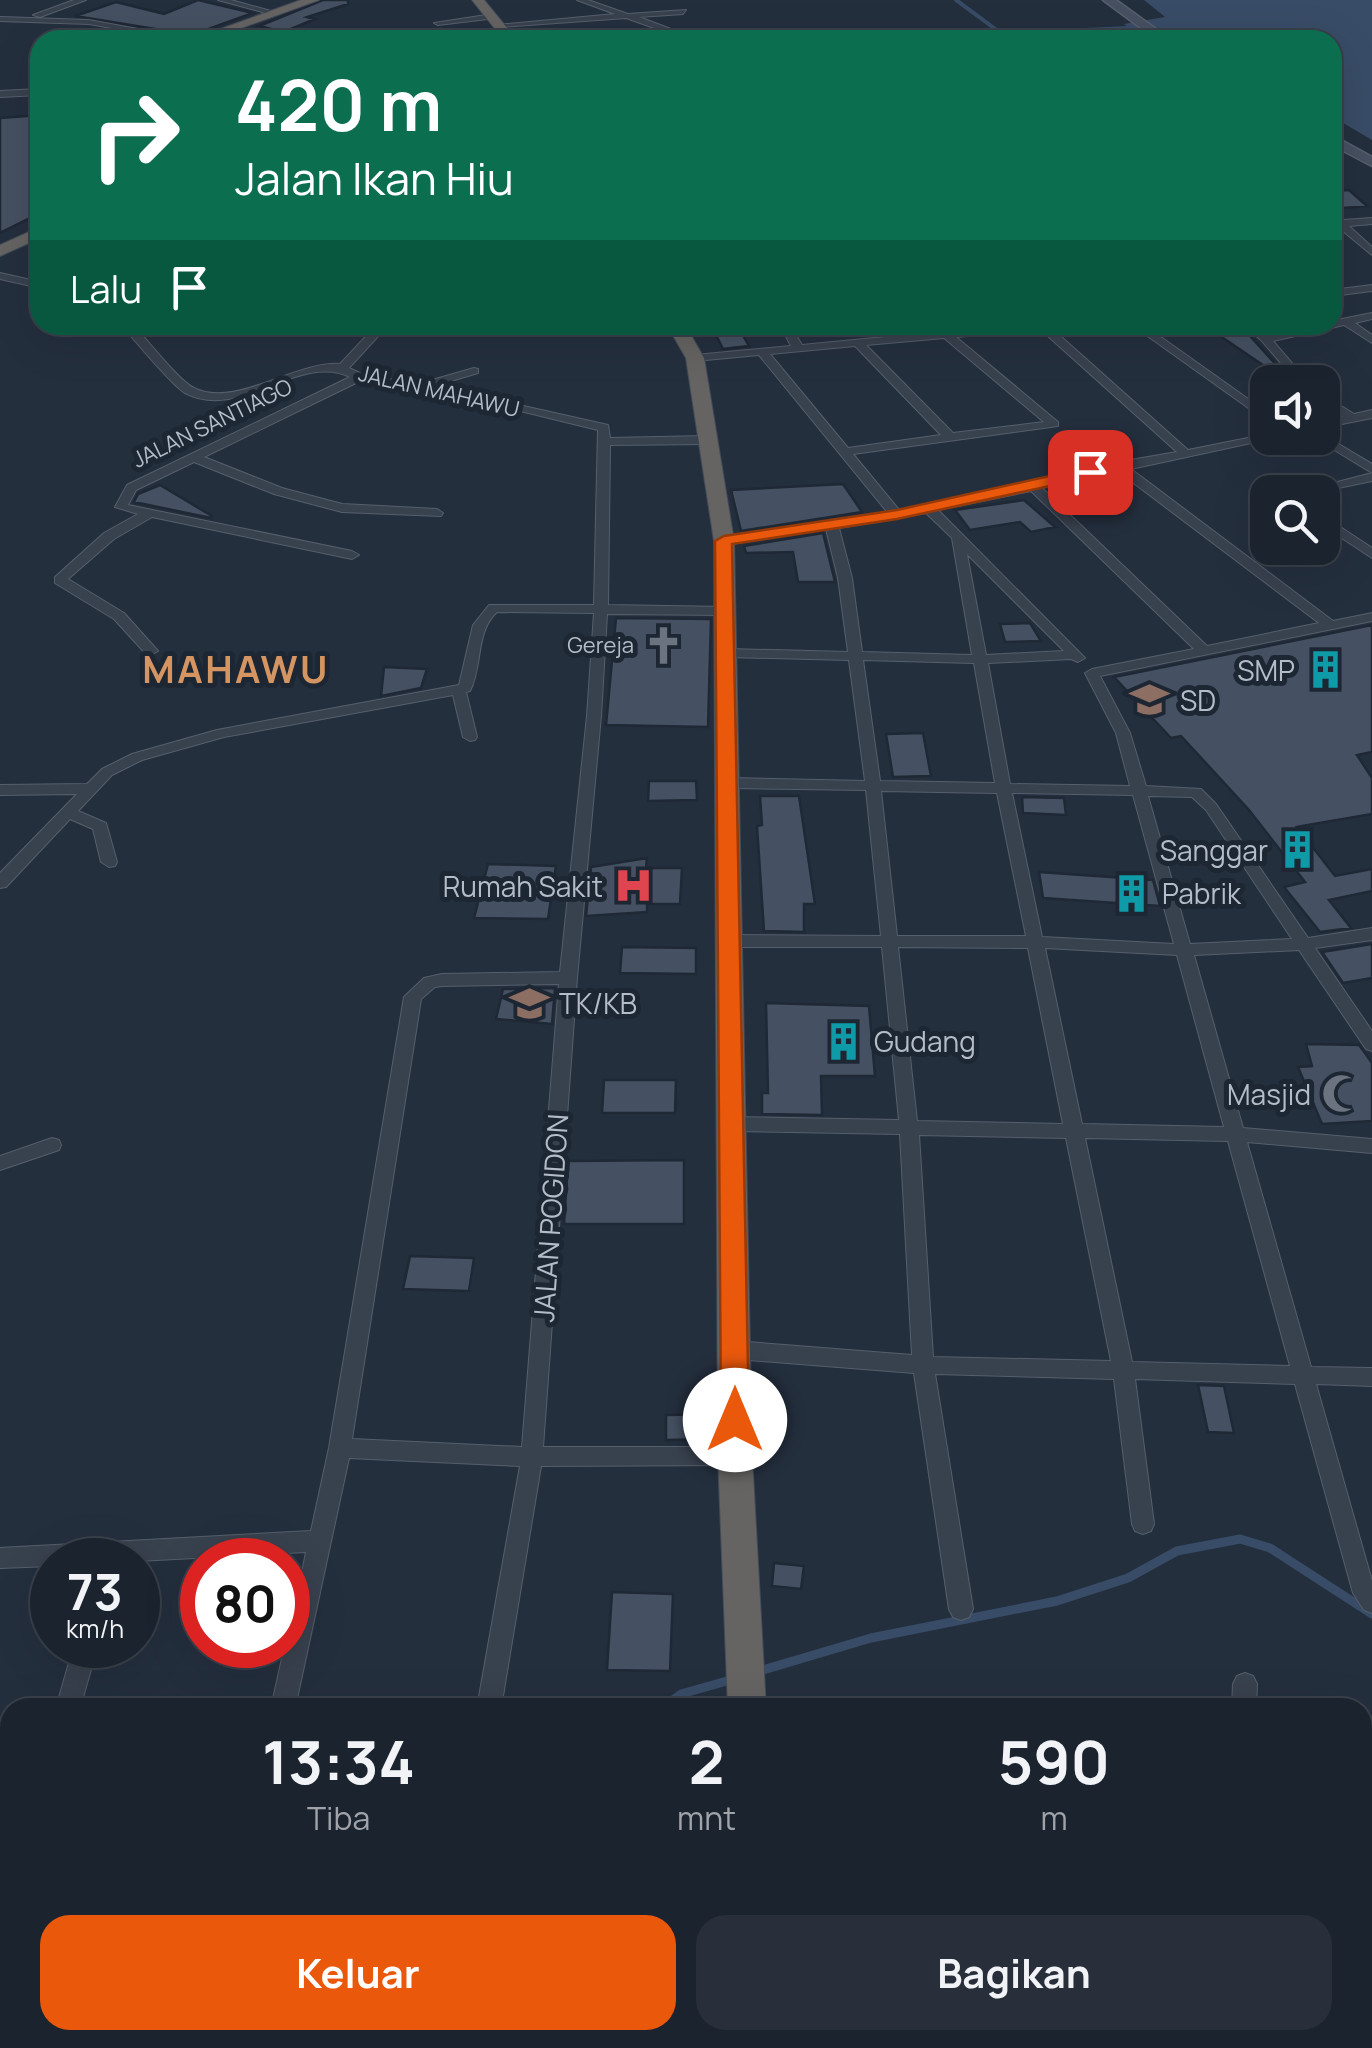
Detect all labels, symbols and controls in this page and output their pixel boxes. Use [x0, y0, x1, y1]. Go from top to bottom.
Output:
text: 420 m [235, 56, 442, 152]
icon: right [70, 70, 200, 200]
text: Jalan Ikan Hiu [235, 147, 514, 209]
icon: arrive [162, 260, 217, 315]
text: Lalu [70, 262, 142, 314]
street label: JALAN MAHAWU [356, 358, 522, 424]
map controls [1250, 365, 1340, 565]
button: sound [1250, 365, 1340, 455]
street label: JALAN SANTIAGO [127, 371, 297, 475]
pin [1048, 430, 1133, 515]
icon: arrive [1063, 445, 1118, 500]
button: search [1250, 475, 1340, 565]
church icon: Gereja [643, 624, 685, 666]
place label: Gereja [567, 630, 634, 660]
district label: MAHAWU [142, 642, 330, 694]
building icon: SMP [1304, 649, 1346, 691]
place label: SMP [1237, 651, 1295, 689]
school or university icon: SD [1129, 679, 1171, 721]
place label: SD [1180, 681, 1216, 719]
building icon: Sanggar [1277, 829, 1319, 871]
place label: Sanggar [1160, 831, 1268, 869]
hospital icon: Rumah Sakit [612, 865, 654, 907]
place label: Rumah Sakit [443, 867, 603, 905]
building icon: Pabrik [1111, 872, 1153, 914]
place label: Pabrik [1162, 874, 1242, 912]
school or university icon: TK/KB [508, 982, 550, 1024]
place label: TK/KB [559, 984, 637, 1022]
building icon: Gudang [823, 1020, 865, 1062]
place label: Gudang [874, 1022, 976, 1060]
mosque icon: Masjid [1320, 1073, 1362, 1115]
place label: Masjid [1227, 1075, 1311, 1113]
street label: JALAN POGIDON [524, 1113, 576, 1323]
position arrow [683, 1368, 787, 1472]
speed limit sign: 80 [180, 1538, 310, 1668]
text: 73 [67, 1557, 123, 1625]
text: km/h [66, 1611, 124, 1646]
text: 13:34 [262, 1720, 415, 1802]
text: 2 [689, 1720, 724, 1802]
text: 590 [998, 1720, 1110, 1802]
text: Tiba [307, 1796, 370, 1840]
text: mnt [677, 1796, 736, 1840]
text: m [1040, 1796, 1068, 1840]
button: Keluar [40, 1915, 676, 2030]
button: Bagikan [696, 1915, 1332, 2030]

